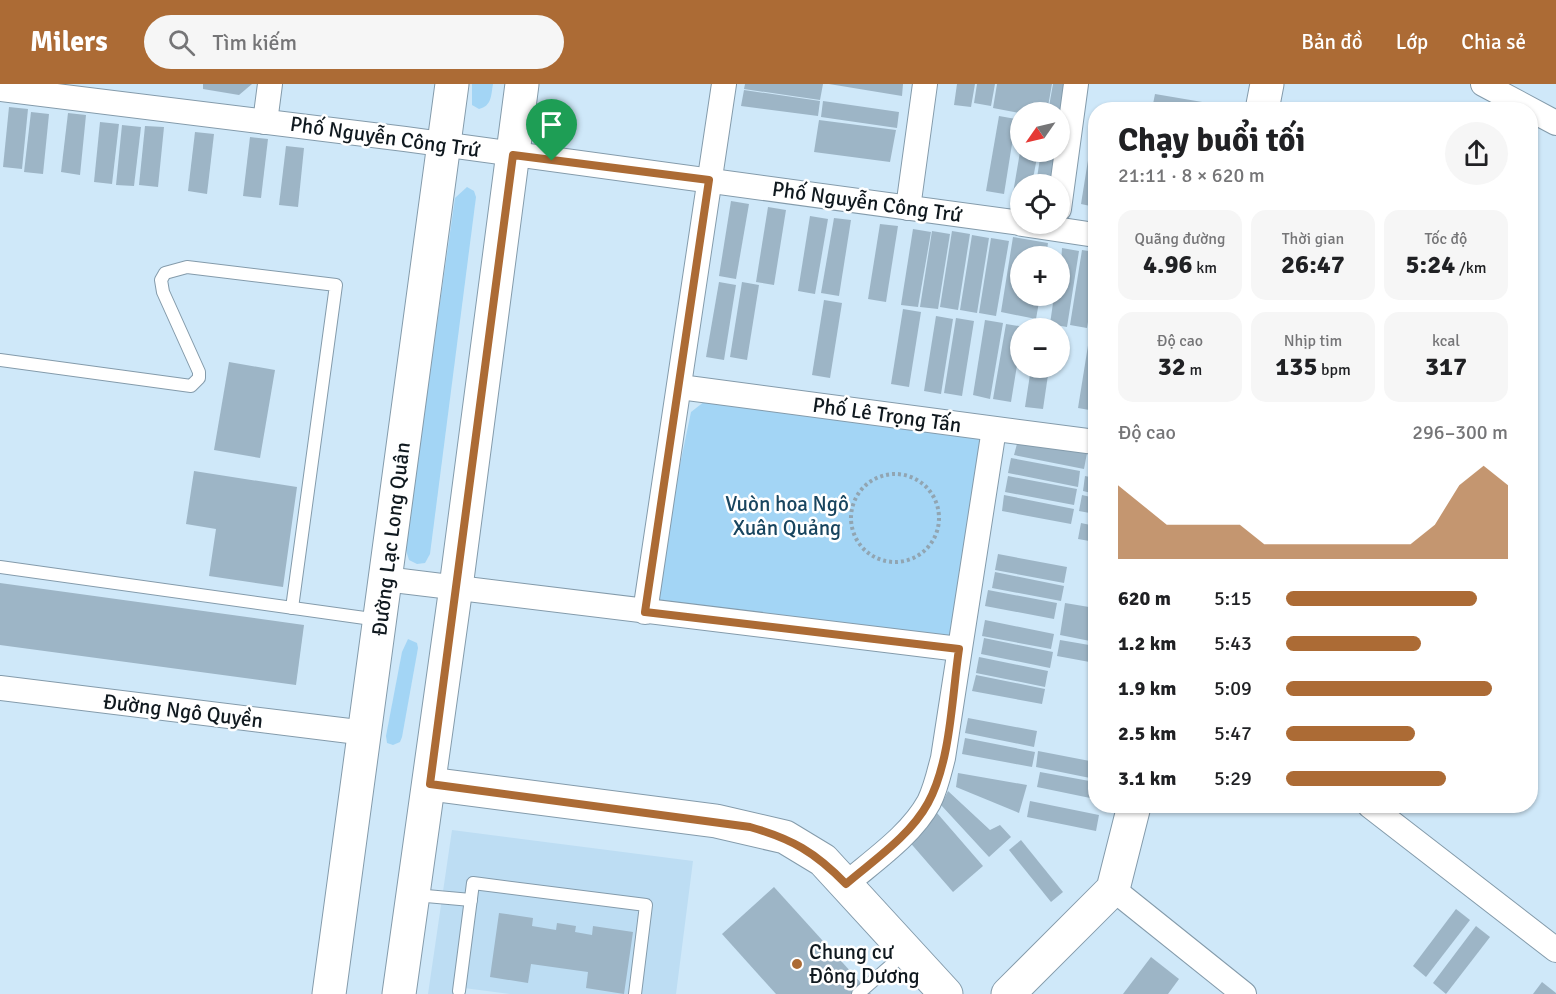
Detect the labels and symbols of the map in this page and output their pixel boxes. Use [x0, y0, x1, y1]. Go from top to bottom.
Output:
pin [526, 99, 577, 161]
north arrow [1010, 102, 1070, 162]
street label: Phố Nguyễn Công Trứ [288, 111, 483, 163]
street label: Phố Nguyễn Công Trứ [770, 176, 965, 228]
street label: Phố Lê Trọng Tấn [811, 392, 963, 438]
street label: Đường Lạc Long Quân [366, 441, 416, 637]
park label: Vuòn hoa Ngô Xuân Quảng [725, 491, 849, 541]
street label: Đường Ngô Quyền [101, 688, 265, 734]
place label: Chung cư Đông Dương [809, 939, 920, 989]
marker: Chung cư Đông Dương [790, 957, 804, 971]

